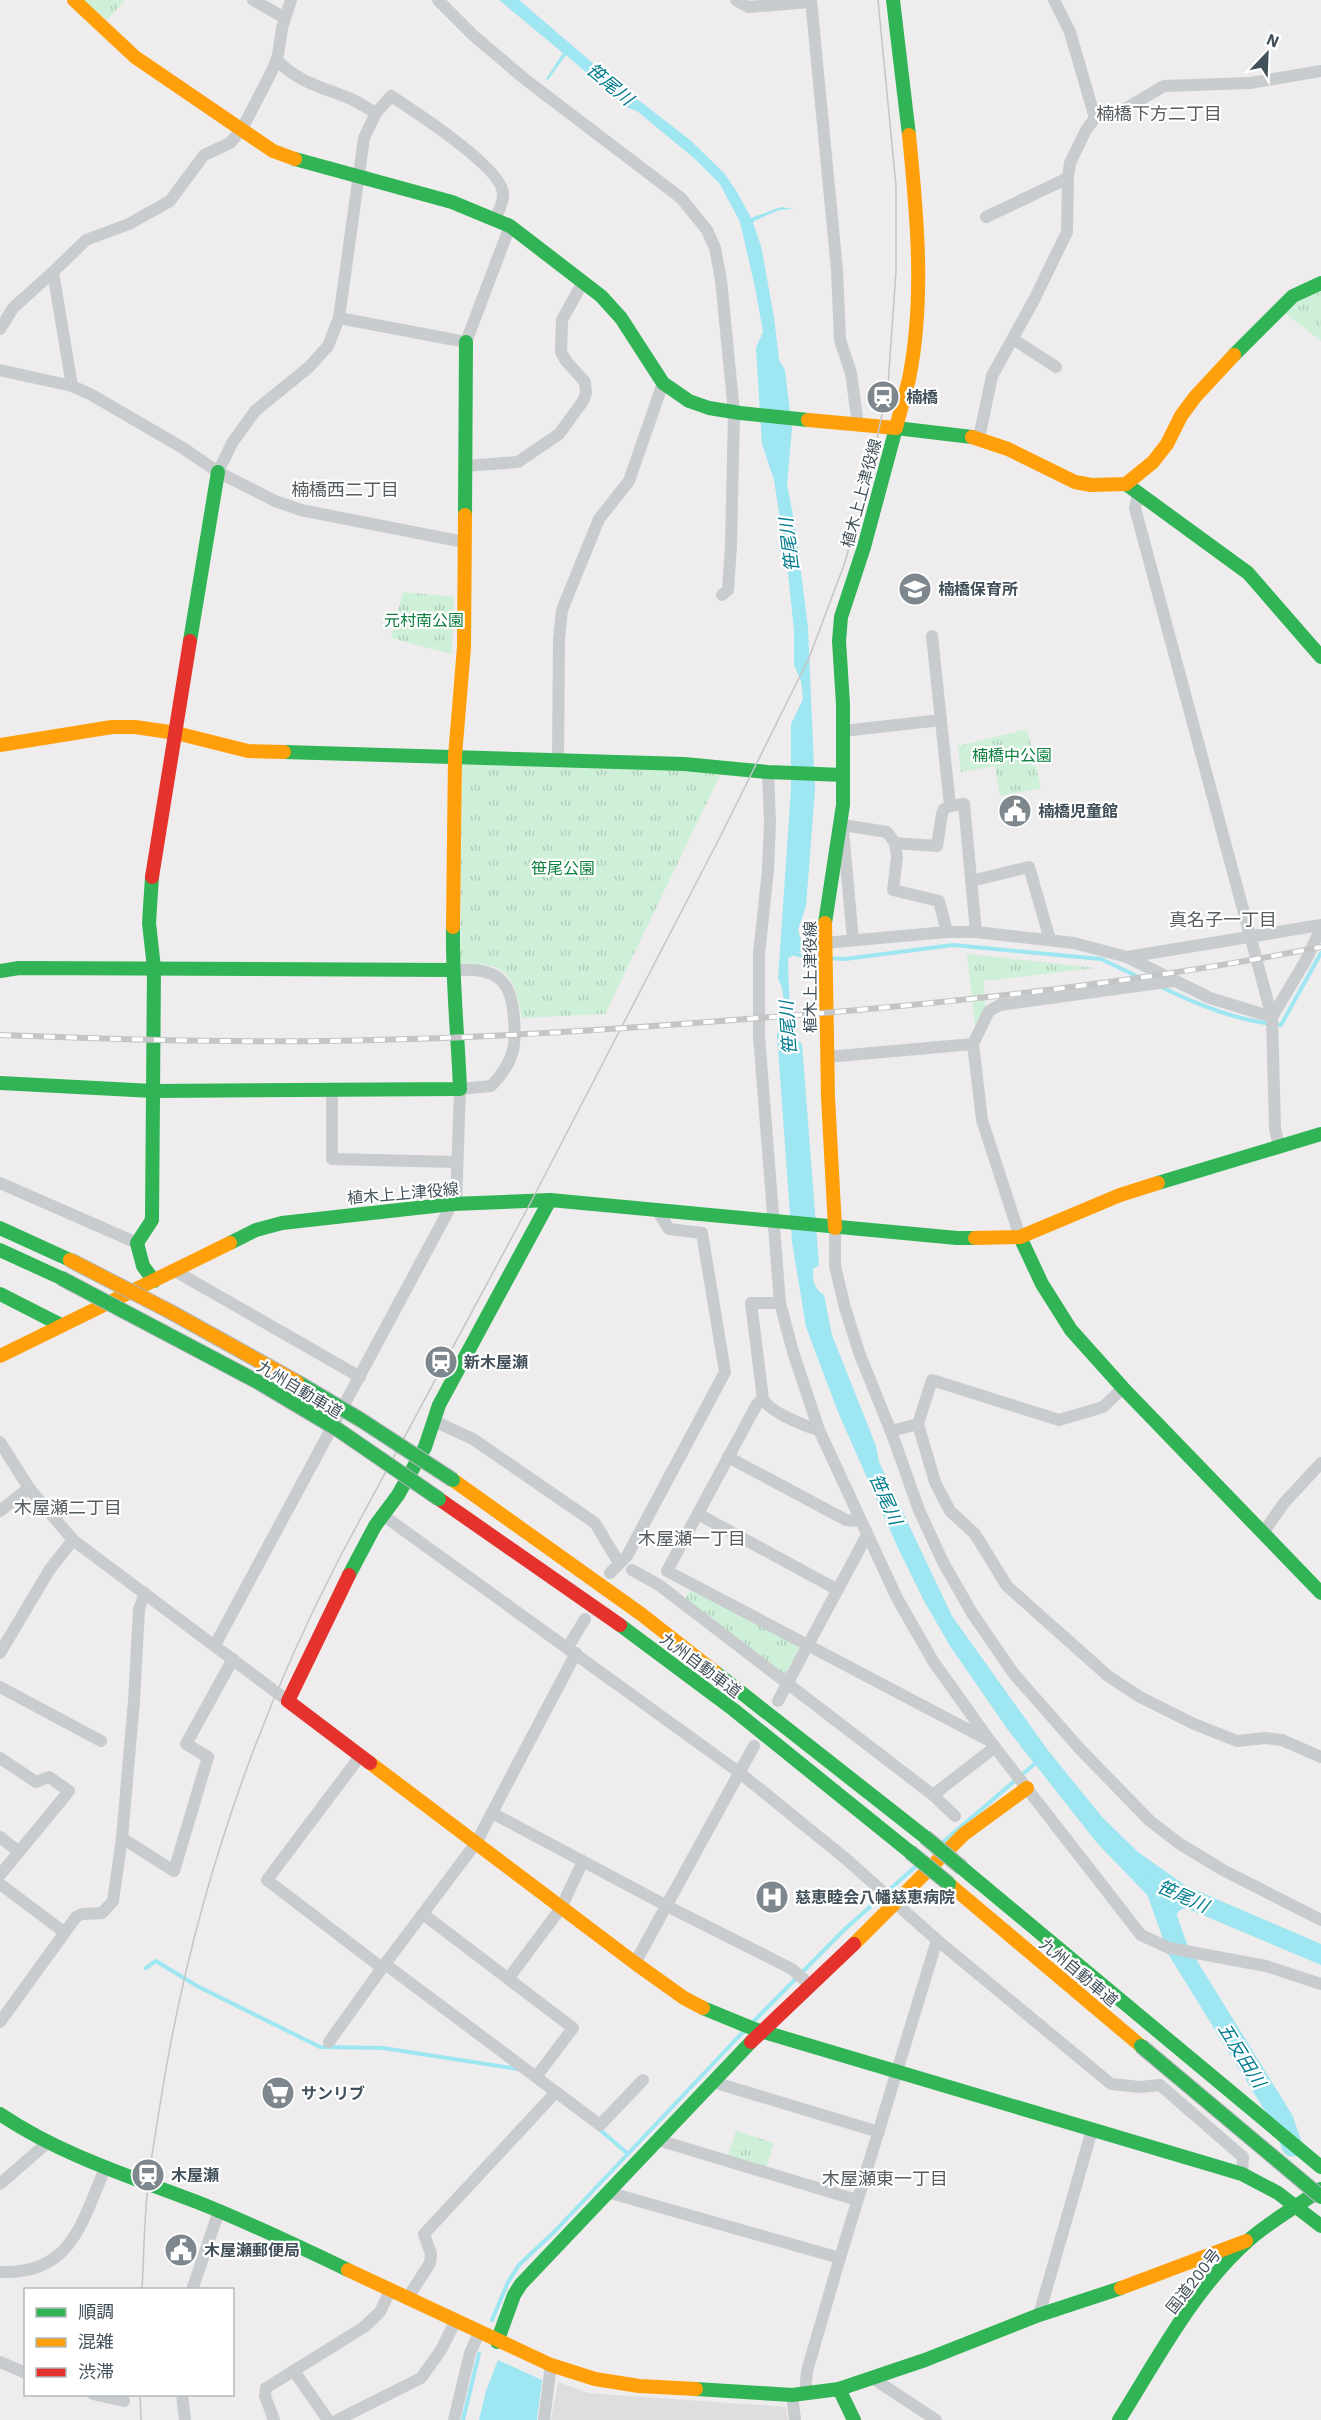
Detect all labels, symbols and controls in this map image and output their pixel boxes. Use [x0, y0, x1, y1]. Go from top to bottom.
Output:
north arrow [1237, 24, 1297, 84]
text: N [1264, 29, 1282, 52]
water label: 笹尾川 [582, 58, 640, 111]
district label: 楠橋下方二丁目 [1096, 102, 1222, 125]
station icon: 楠橋 [865, 379, 901, 415]
place label: 楠橋 [906, 387, 938, 407]
street label: 植木上上津役線 [837, 436, 885, 550]
district label: 楠橋西二丁目 [291, 478, 399, 501]
water label: 笹尾川 [774, 515, 804, 573]
school or university icon: 楠橋保育所 [897, 571, 933, 607]
place label: 楠橋保育所 [938, 579, 1018, 599]
park label: 元村南公園 [384, 610, 464, 630]
park label: 楠橋中公園 [972, 745, 1052, 765]
public building icon: 楠橋児童館 [997, 793, 1033, 829]
place label: 楠橋児童館 [1038, 801, 1118, 821]
park label: 笹尾公園 [531, 858, 595, 878]
district label: 真名子一丁目 [1169, 908, 1277, 931]
street label: 植木上上津役線 [800, 921, 820, 1033]
water label: 笹尾川 [775, 998, 801, 1056]
street label: 植木上上津役線 [346, 1178, 460, 1208]
station icon: 新木屋瀬 [423, 1344, 459, 1380]
place label: 新木屋瀬 [464, 1352, 528, 1372]
street label: 九州自動車道 [254, 1356, 346, 1422]
water label: 笹尾川 [865, 1470, 908, 1530]
district label: 木屋瀬二丁目 [14, 1496, 122, 1519]
district label: 木屋瀬一丁目 [638, 1527, 746, 1550]
street label: 九州自動車道 [657, 1628, 745, 1702]
water label: 笹尾川 [1154, 1875, 1214, 1918]
hospital icon: 慈恵睦会八幡慈恵病院 [754, 1879, 790, 1915]
place label: 慈恵睦会八幡慈恵病院 [795, 1887, 955, 1907]
street label: 九州自動車道 [1036, 1933, 1122, 2011]
water label: 五反田川 [1213, 2018, 1272, 2093]
supermarket icon: サンリブ [260, 2075, 296, 2111]
place label: サンリブ [301, 2083, 365, 2103]
station icon: 木屋瀬 [130, 2157, 166, 2193]
place label: 木屋瀬 [171, 2165, 219, 2185]
district label: 木屋瀬東一丁目 [822, 2167, 948, 2190]
public building icon: 木屋瀬郵便局 [163, 2232, 199, 2268]
place label: 木屋瀬郵便局 [204, 2240, 300, 2260]
street label: 国道200号 [1161, 2245, 1225, 2317]
legend [24, 2288, 234, 2396]
text: 順調 [78, 2300, 114, 2323]
text: 混雑 [78, 2330, 114, 2353]
text: 渋滞 [78, 2360, 114, 2383]

